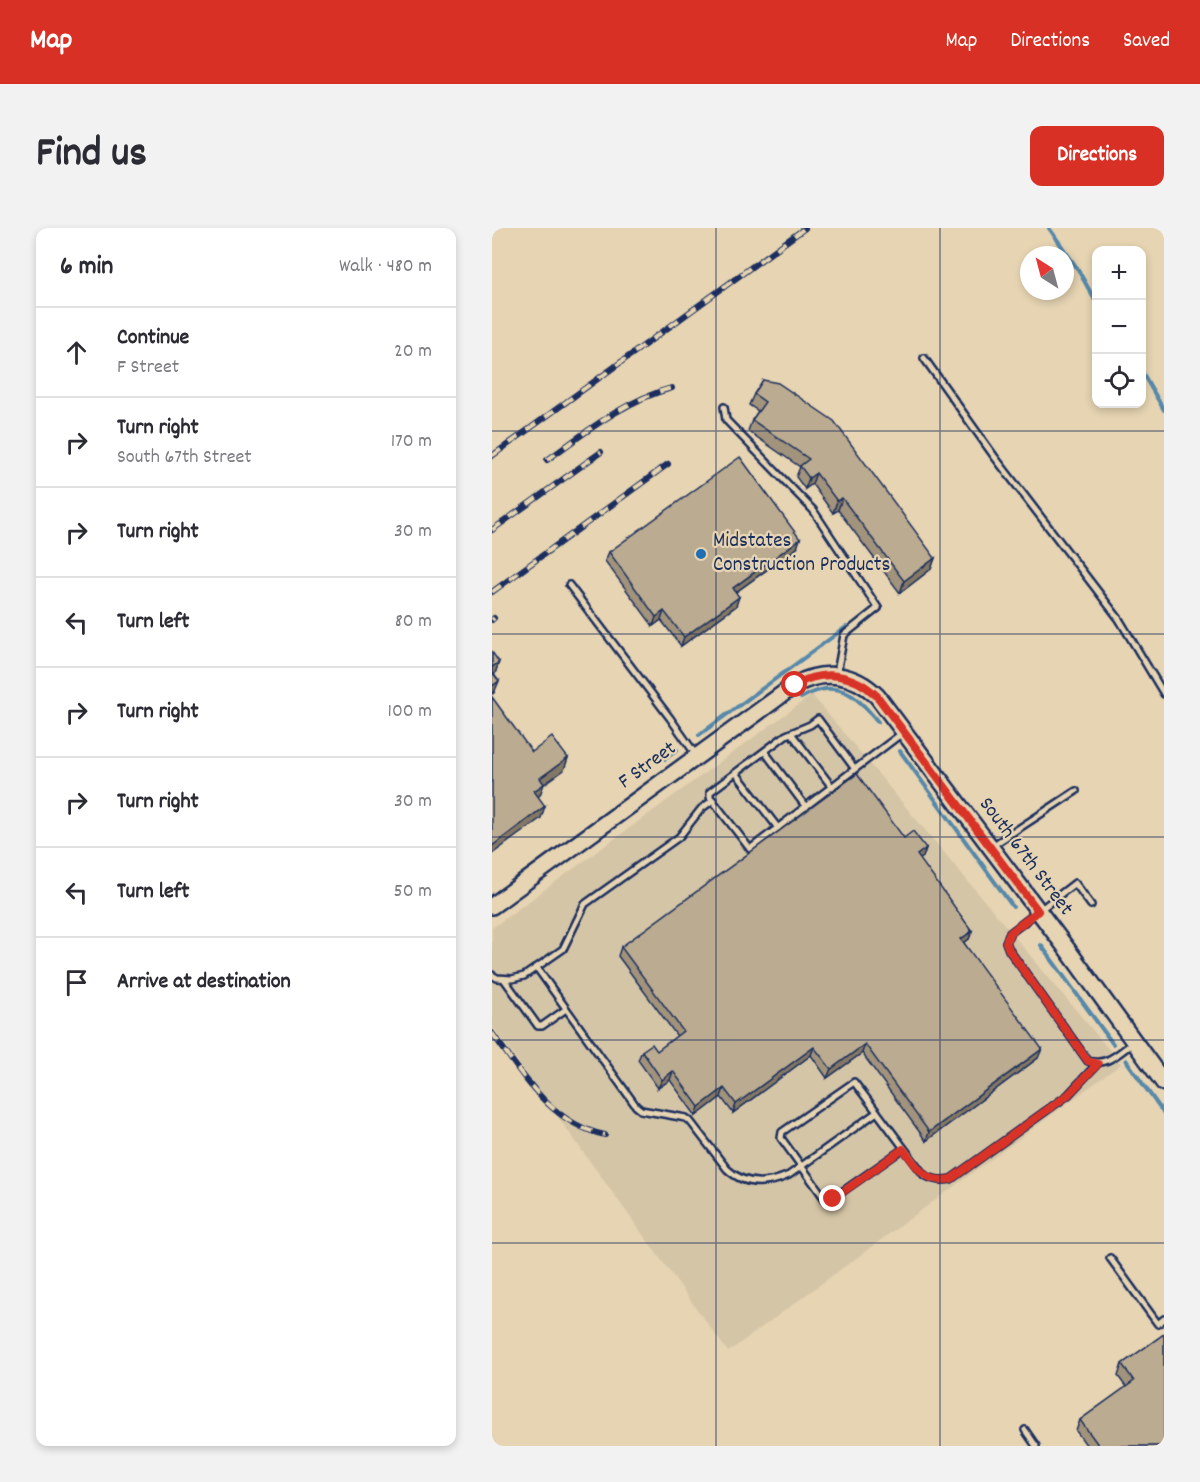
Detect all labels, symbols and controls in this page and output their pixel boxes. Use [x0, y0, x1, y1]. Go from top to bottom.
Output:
text: Map [30, 22, 72, 62]
text: Map [946, 27, 977, 57]
text: Directions [1010, 27, 1090, 57]
text: Saved [1123, 27, 1170, 57]
text: Find us [36, 126, 147, 186]
button: Directions [1030, 126, 1164, 186]
north arrow [1020, 246, 1074, 300]
map controls [1092, 246, 1146, 408]
button: + [1092, 246, 1146, 300]
text: 6 min [60, 249, 113, 286]
text: Walk · 480 m [339, 253, 432, 281]
button: − [1092, 300, 1146, 354]
text: Continue [117, 323, 189, 354]
icon: ahead [60, 336, 93, 369]
text: 20 m [394, 338, 432, 366]
text: F Street [117, 354, 179, 382]
button: locate [1092, 354, 1146, 408]
text: Turn right [117, 413, 199, 444]
icon: right [60, 426, 93, 459]
text: 170 m [391, 428, 432, 456]
text: South 67th Street [117, 444, 252, 472]
icon: right [60, 516, 93, 549]
text: Turn right [117, 517, 199, 548]
text: 30 m [394, 518, 432, 546]
place label: Midstates Construction Products [713, 527, 890, 581]
marker: Midstates Construction Products [694, 547, 708, 561]
icon: left [60, 606, 93, 639]
text: Turn left [117, 607, 189, 638]
text: 80 m [395, 608, 432, 636]
route start [781, 671, 807, 697]
icon: right [60, 696, 93, 729]
text: Turn right [117, 697, 199, 728]
text: 100 m [388, 698, 432, 726]
street label: F Street [613, 735, 683, 797]
icon: right [60, 786, 93, 819]
text: Turn right [117, 787, 199, 818]
text: 30 m [394, 788, 432, 816]
street label: South 67th Street [970, 792, 1080, 923]
icon: left [60, 876, 93, 909]
text: Turn left [117, 877, 189, 908]
text: 50 m [394, 878, 432, 906]
icon: arrive [60, 966, 93, 999]
text: Arrive at destination [117, 967, 291, 998]
route end [819, 1185, 845, 1211]

